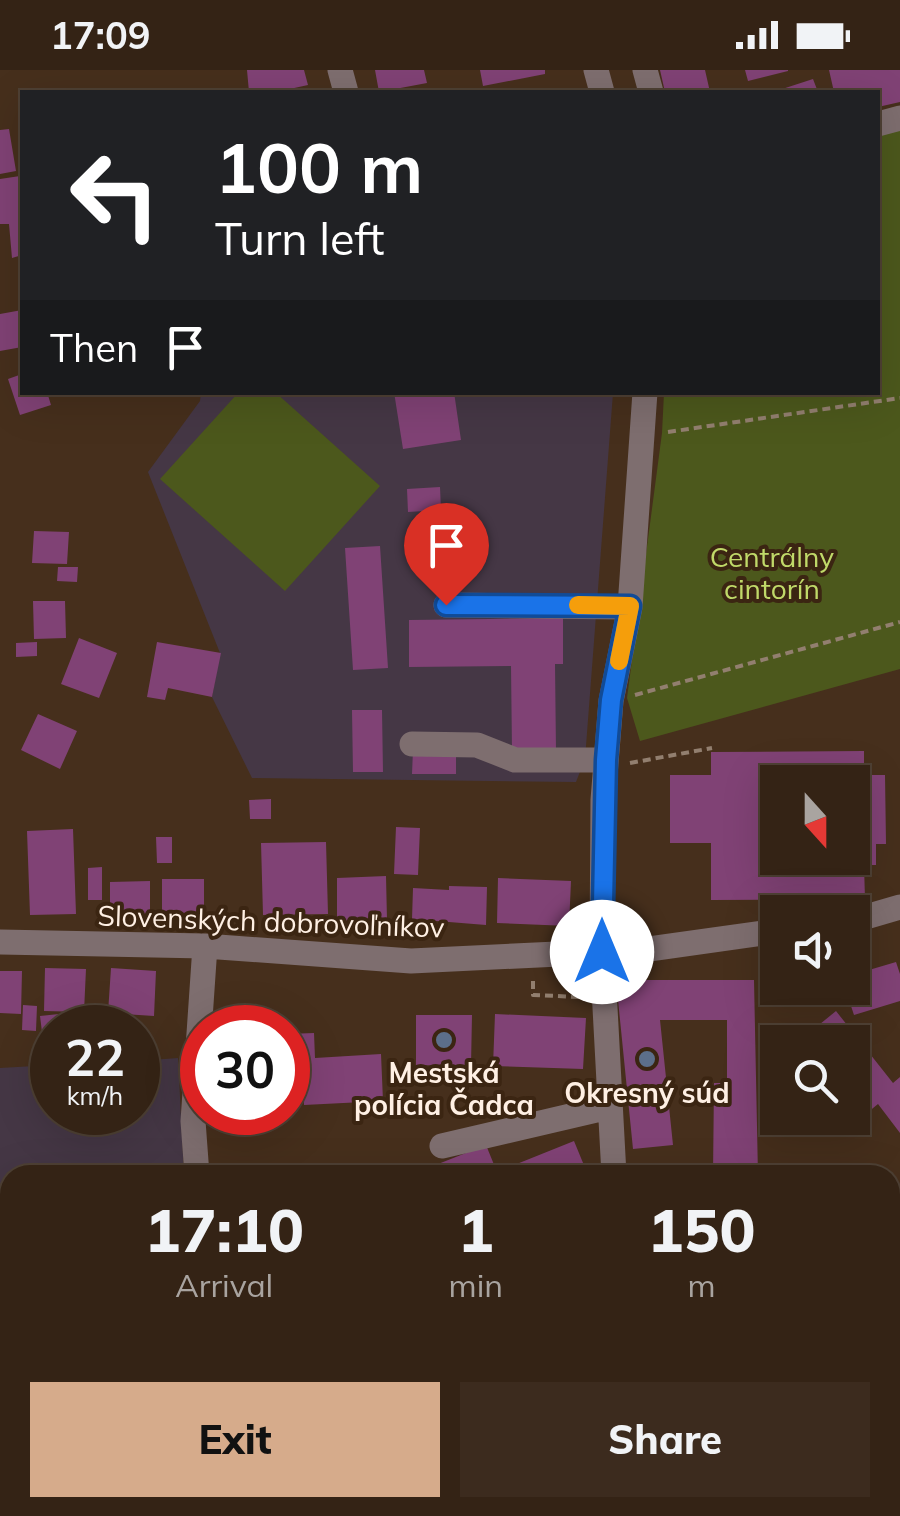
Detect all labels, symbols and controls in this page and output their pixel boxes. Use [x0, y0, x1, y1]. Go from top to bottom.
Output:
text: 17:09 [50, 11, 151, 59]
text: 100 m [215, 123, 423, 211]
icon: left [50, 130, 180, 260]
text: Turn left [215, 210, 384, 266]
icon: arrive [158, 320, 213, 375]
text: Then [50, 324, 138, 372]
pin [404, 503, 489, 606]
icon: arrive [419, 518, 474, 573]
park label: Centrálny cintorín [710, 539, 834, 606]
north arrow [760, 765, 870, 875]
map controls [760, 765, 870, 1135]
button: sound [760, 895, 870, 1005]
street label: Slovenských dobrovoľníkov [97, 897, 445, 945]
position arrow [550, 900, 654, 1004]
speed limit sign: 30 [180, 1005, 310, 1135]
button: search [760, 1025, 870, 1135]
text: 22 [65, 1026, 125, 1089]
marker: Mestská polícia Čadca [433, 1029, 455, 1051]
marker: Okresný súd [636, 1048, 658, 1070]
place label: Mestská polícia Čadca [354, 1055, 534, 1122]
place label: Okresný súd [564, 1075, 730, 1110]
text: km/h [67, 1080, 123, 1111]
text: 17:10 [144, 1192, 304, 1267]
text: 1 [458, 1192, 494, 1267]
text: 150 [647, 1192, 755, 1267]
text: Arrival [175, 1265, 273, 1305]
text: min [449, 1265, 503, 1305]
text: m [687, 1265, 716, 1305]
button: Exit [30, 1382, 440, 1497]
button: Share [460, 1382, 870, 1497]

